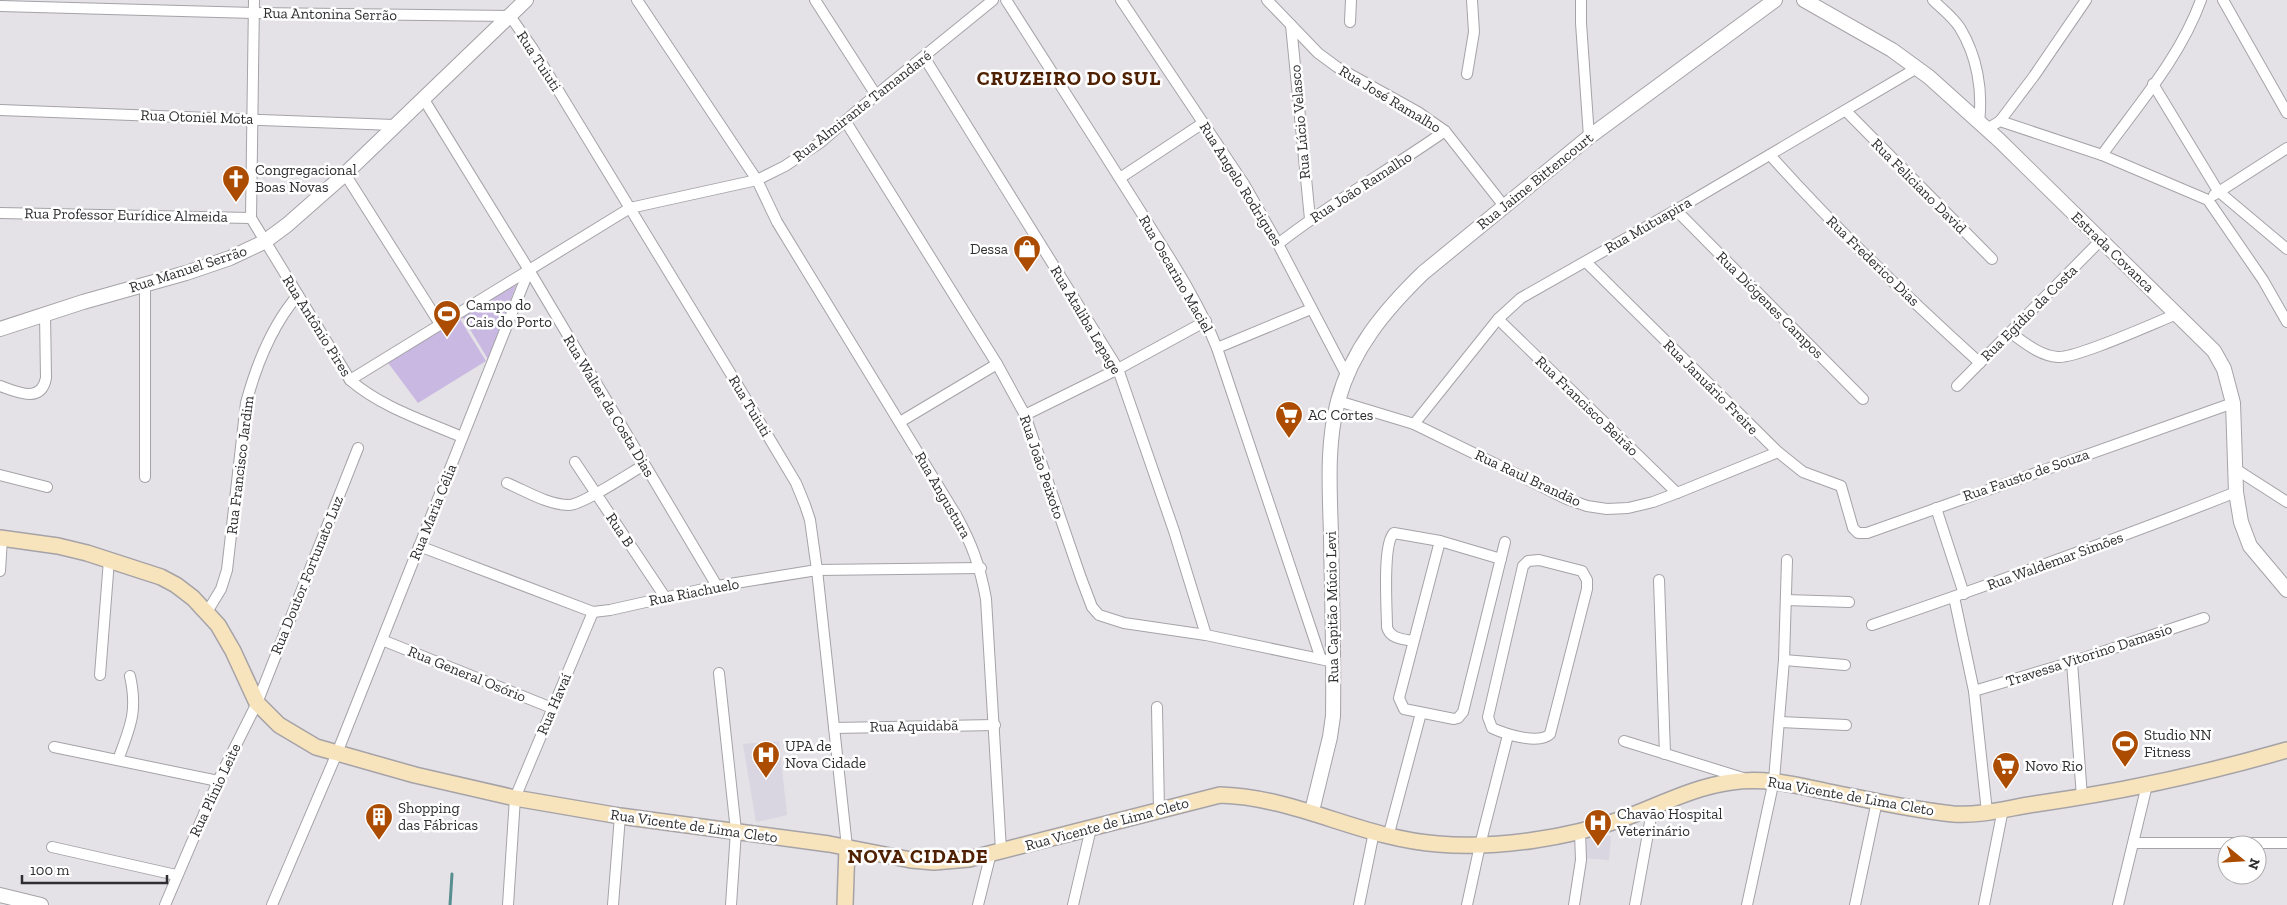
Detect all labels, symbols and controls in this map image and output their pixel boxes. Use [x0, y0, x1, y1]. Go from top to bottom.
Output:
street label: Rua Antonina Serrão [263, 4, 397, 24]
street label: Rua Tuiuti [513, 28, 565, 94]
street label: Rua Almirante Tamandaré [789, 46, 935, 166]
street label: Rua José Ramalho [1336, 61, 1445, 137]
street label: Rua Lúcio Velasco [1286, 64, 1314, 180]
district label: CRUZEIRO DO SUL [977, 66, 1161, 90]
street label: Rua Otoniel Mota [140, 106, 254, 128]
street label: Rua Angelo Rodrigues [1196, 119, 1286, 249]
street label: Rua Jaime Bittencourt [1473, 128, 1597, 233]
street label: Rua Feliciano David [1868, 135, 1971, 238]
street label: Rua João Ramalho [1307, 147, 1415, 226]
place label: Congregacional Boas Novas [255, 161, 357, 196]
church icon: Congregacional Boas Novas [221, 164, 251, 203]
street label: Rua Mutuapira [1602, 193, 1694, 257]
street label: Rua Professor Eurídice Almeida [24, 204, 228, 226]
street label: Estrada Covanca [2068, 208, 2158, 296]
street label: Rua Oscarino Maciel [1135, 212, 1217, 336]
street label: Rua Frederico Dias [1823, 212, 1923, 310]
shop icon: Dessa [1012, 234, 1042, 273]
place label: Dessa [970, 240, 1008, 258]
street label: Rua Manuel Serrão [127, 241, 249, 297]
street label: Rua Diógenes Campos [1713, 248, 1827, 362]
street label: Rua Egídio da Costa [1977, 261, 2081, 365]
street label: Rua Ataliba Lepage [1047, 263, 1125, 377]
street label: Rua Antônio Pires [279, 272, 355, 380]
place label: Campo do Cais do Porto [466, 296, 552, 331]
sports icon: Campo do Cais do Porto [432, 299, 462, 338]
street label: Rua Walter da Costa Dias [560, 332, 658, 480]
street label: Rua Januário Freire [1660, 336, 1762, 438]
street label: Rua Francisco Beirão [1532, 352, 1642, 460]
street label: Rua Tuiuti [725, 372, 775, 440]
street label: Rua Francisco Jardim [223, 395, 257, 535]
supermarket icon: AC Cortes [1274, 400, 1304, 439]
place label: AC Cortes [1308, 406, 1373, 424]
street label: Rua João Peixoto [1016, 413, 1068, 522]
street label: Rua Fausto de Souza [1960, 445, 2092, 505]
street label: Rua Raul Brandão [1472, 446, 1584, 511]
street label: Rua Angustura [911, 449, 975, 541]
street label: Rua Maria Célia [406, 461, 460, 563]
street label: Rua Doutor Fortunato Luz [267, 493, 347, 657]
street label: Rua B [602, 509, 638, 551]
street label: Rua Waldemar Simões [1984, 528, 2126, 594]
street label: Rua Capitão Múcio Levi [1322, 531, 1342, 683]
street label: Rua Riachuelo [647, 574, 741, 610]
street label: Travessa Vitorino Damasio [2004, 620, 2175, 690]
street label: Rua General Osório [405, 642, 529, 706]
street label: Rua Havaí [533, 670, 575, 738]
street label: Rua Aquidabã [869, 716, 959, 736]
place label: Studio NN Fitness [2144, 726, 2212, 761]
sports icon: Studio NN Fitness [2110, 729, 2140, 768]
place label: UPA de Nova Cidade [785, 737, 866, 772]
street label: Rua Plínio Leite [185, 740, 245, 840]
hospital icon: UPA de Nova Cidade [751, 740, 781, 779]
supermarket icon: Novo Rio [1991, 751, 2021, 790]
place label: Novo Rio [2025, 757, 2083, 775]
street label: Rua Vicente de Lima Cleto [1766, 772, 1936, 820]
street label: Rua Vicente de Lima Cleto [1023, 793, 1191, 855]
place label: Shopping das Fábricas [398, 799, 478, 834]
building icon: Shopping das Fábricas [364, 802, 394, 841]
street label: Rua Vicente de Lima Cleto [609, 805, 779, 847]
place label: Chavão Hospital Veterinário [1616, 805, 1723, 840]
hospital icon: Chavão Hospital Veterinário [1583, 808, 1613, 847]
north arrow [2217, 835, 2267, 885]
district label: NOVA CIDADE [847, 844, 989, 868]
scale bar [22, 852, 168, 884]
text: N [2244, 856, 2264, 872]
text: 100 m [30, 861, 69, 879]

